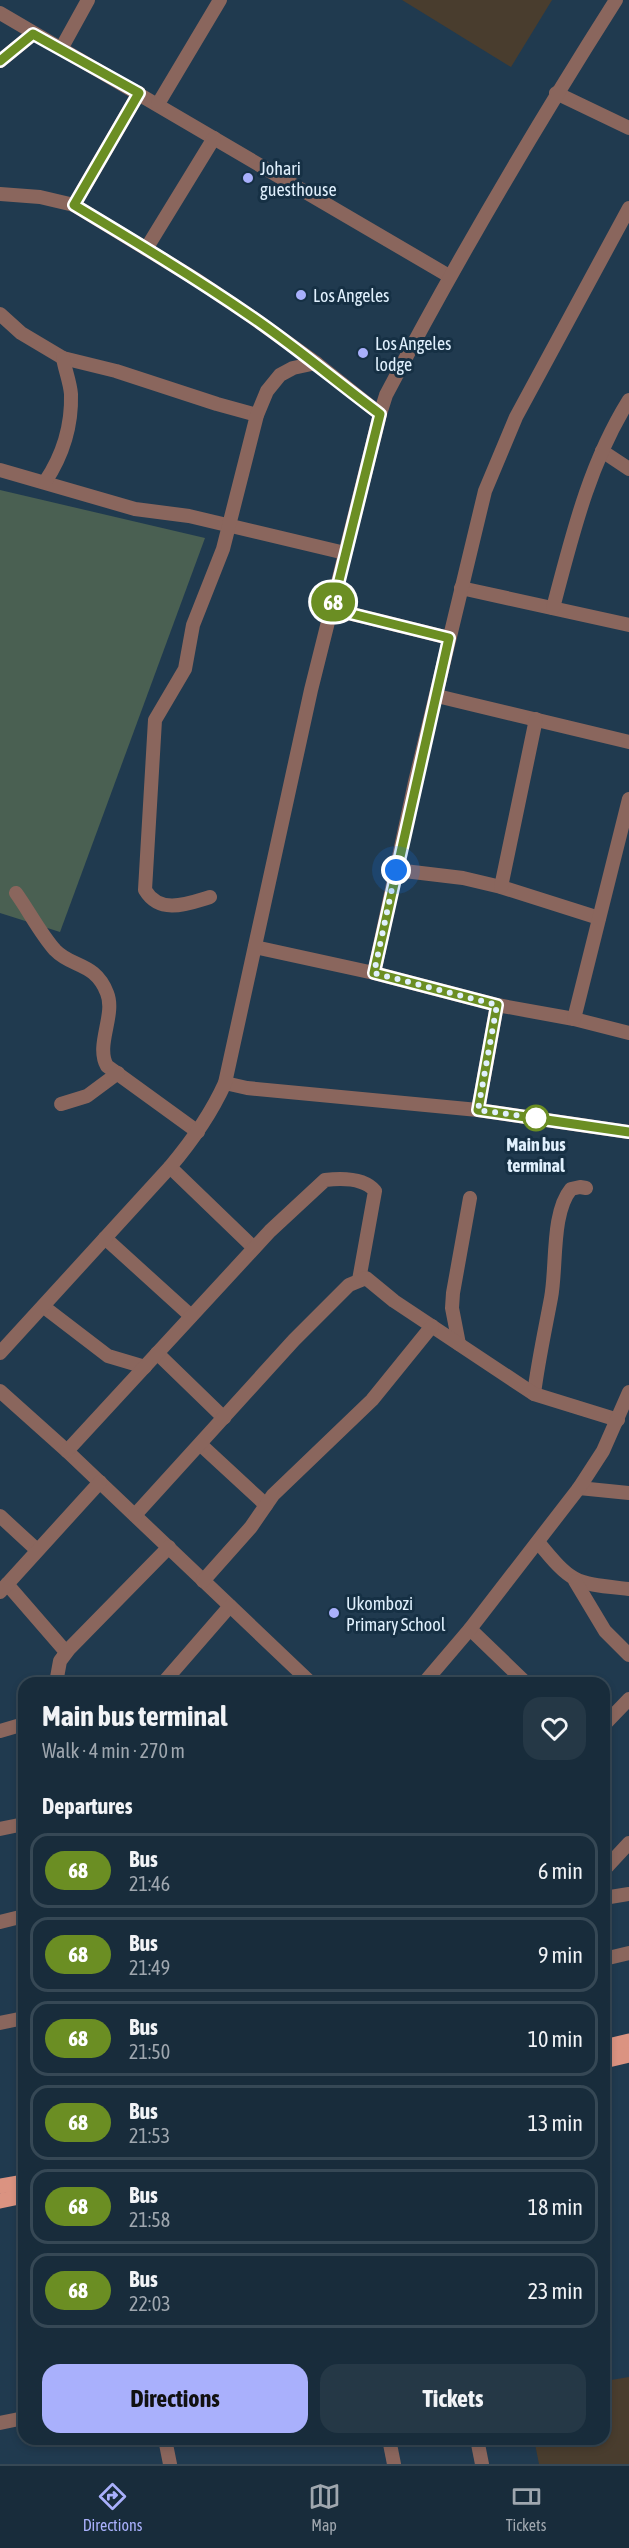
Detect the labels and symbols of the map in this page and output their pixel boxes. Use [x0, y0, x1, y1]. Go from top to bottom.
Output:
place label: Johari guesthouse [260, 158, 337, 200]
marker: Johari guesthouse [241, 171, 255, 185]
place label: Los Angeles [313, 285, 389, 306]
marker: Los Angeles [294, 288, 308, 302]
place label: Los Angeles lodge [375, 333, 451, 375]
marker: Los Angeles lodge [356, 346, 370, 360]
line badge: 68 [306, 582, 360, 622]
your location [381, 855, 411, 885]
marker: Main bus terminal [523, 1105, 549, 1131]
place label: Main bus terminal [506, 1134, 566, 1176]
place label: Ukombozi Primary School [346, 1593, 446, 1635]
marker: Ukombozi Primary School [327, 1606, 341, 1620]

